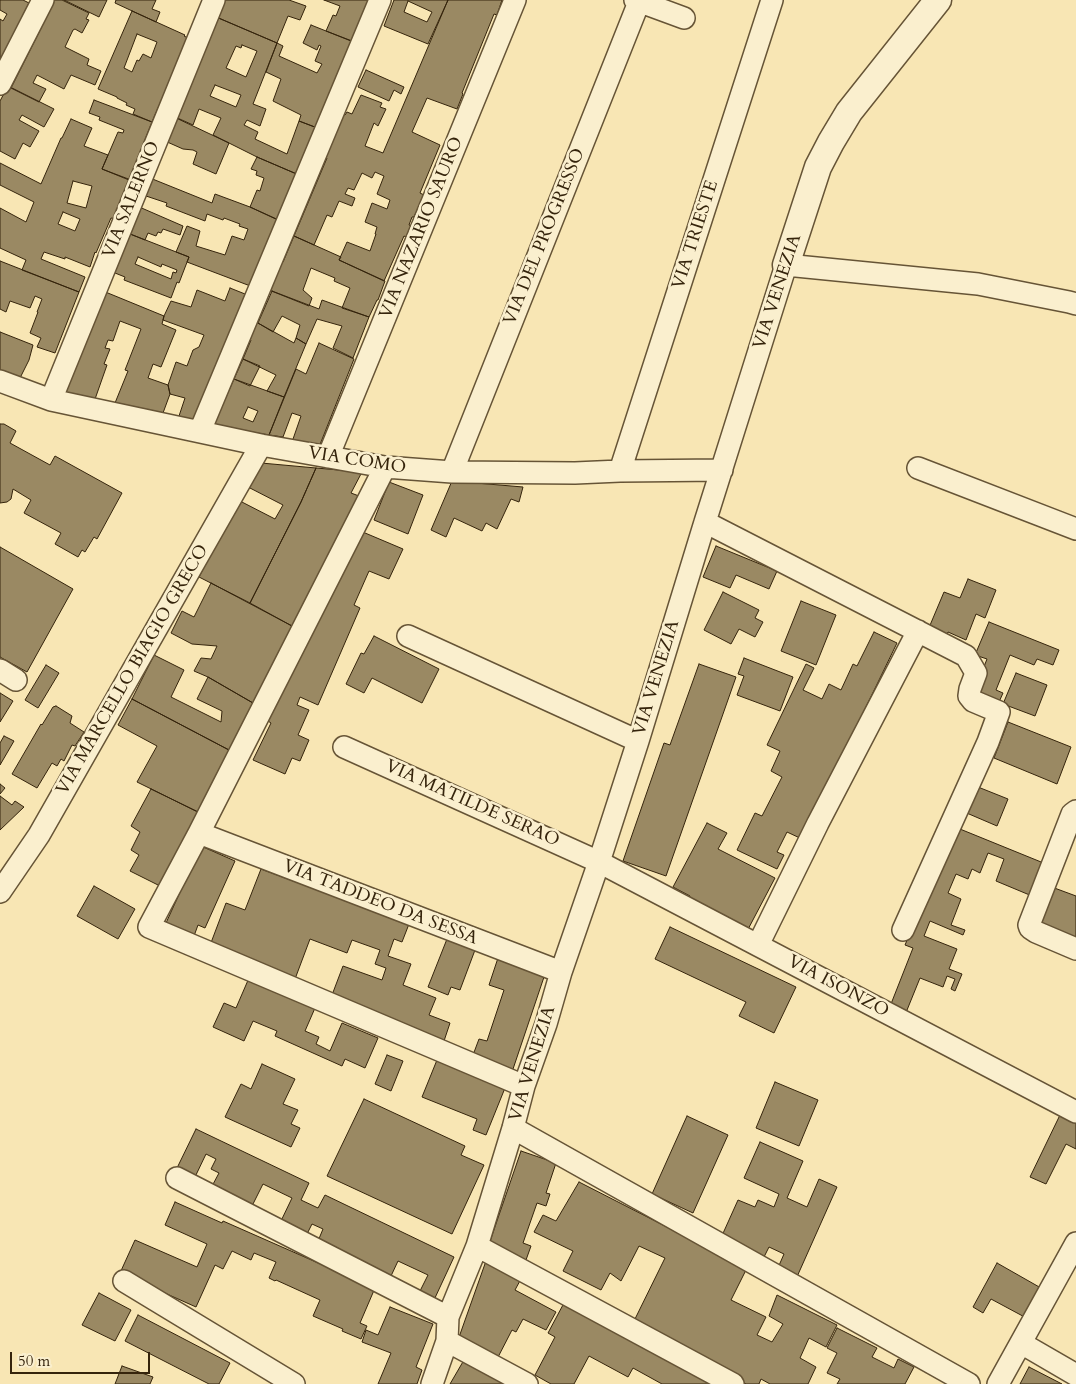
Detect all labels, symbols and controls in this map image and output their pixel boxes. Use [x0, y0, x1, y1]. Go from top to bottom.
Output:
street label: VIA NAZARIO SAURO [376, 134, 468, 322]
street label: VIA SALERNO [99, 138, 165, 262]
street label: VIA DEL PROGRESSO [500, 146, 590, 328]
street label: VIA TRIESTE [668, 178, 724, 292]
street label: VIA VENEZIA [749, 232, 807, 352]
street label: VIA COMO [306, 443, 408, 479]
street label: VIA MARCELLO BIAGIO GRECO [52, 541, 214, 799]
street label: VIA VENEZIA [629, 618, 685, 738]
street label: VIA MATILDE SERAO [381, 756, 563, 852]
street label: VIA TADDEO DA SESSA [280, 856, 480, 950]
street label: VIA ISONZO [784, 951, 892, 1023]
street label: VIA VENEZIA [505, 1004, 561, 1124]
scale bar [12, 1342, 152, 1374]
text: 50 m [18, 1351, 50, 1371]

